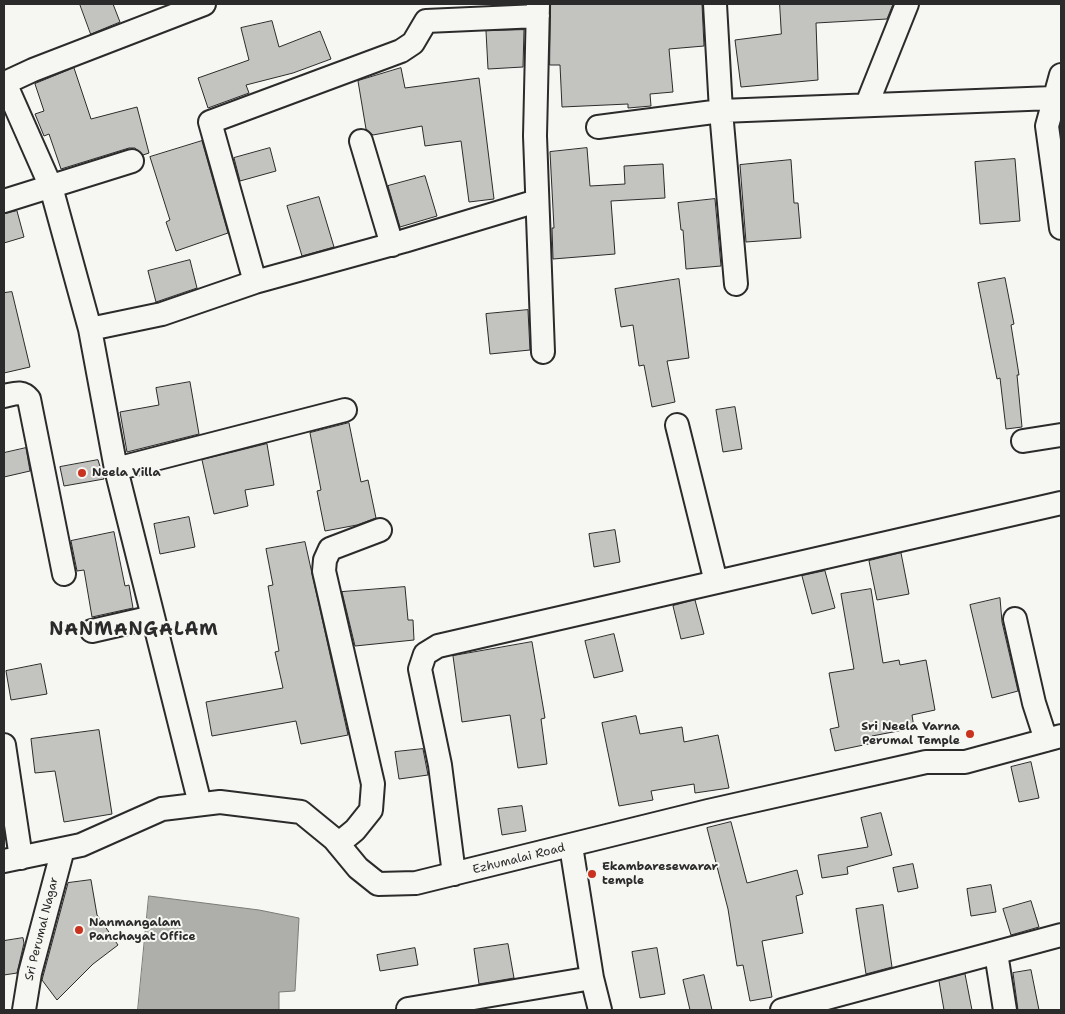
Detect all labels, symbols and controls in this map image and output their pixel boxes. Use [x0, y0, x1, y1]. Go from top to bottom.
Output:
place label: Neela Villa [92, 466, 161, 480]
marker: Neela Villa [76, 467, 88, 479]
district label: NANMANGALAM [48, 619, 220, 641]
place label: Sri Neela Varna Perumal Temple [861, 720, 960, 748]
marker: Sri Neela Varna Perumal Temple [964, 728, 976, 740]
street label: Ezhumalai Road [471, 841, 567, 877]
place label: Ekambaresewarar temple [602, 860, 718, 888]
marker: Ekambaresewarar temple [586, 868, 598, 880]
street label: Sri Perumal Nagar [22, 876, 62, 982]
place label: Nanmangalam Panchayat Office [89, 916, 196, 944]
marker: Nanmangalam Panchayat Office [73, 924, 85, 936]

